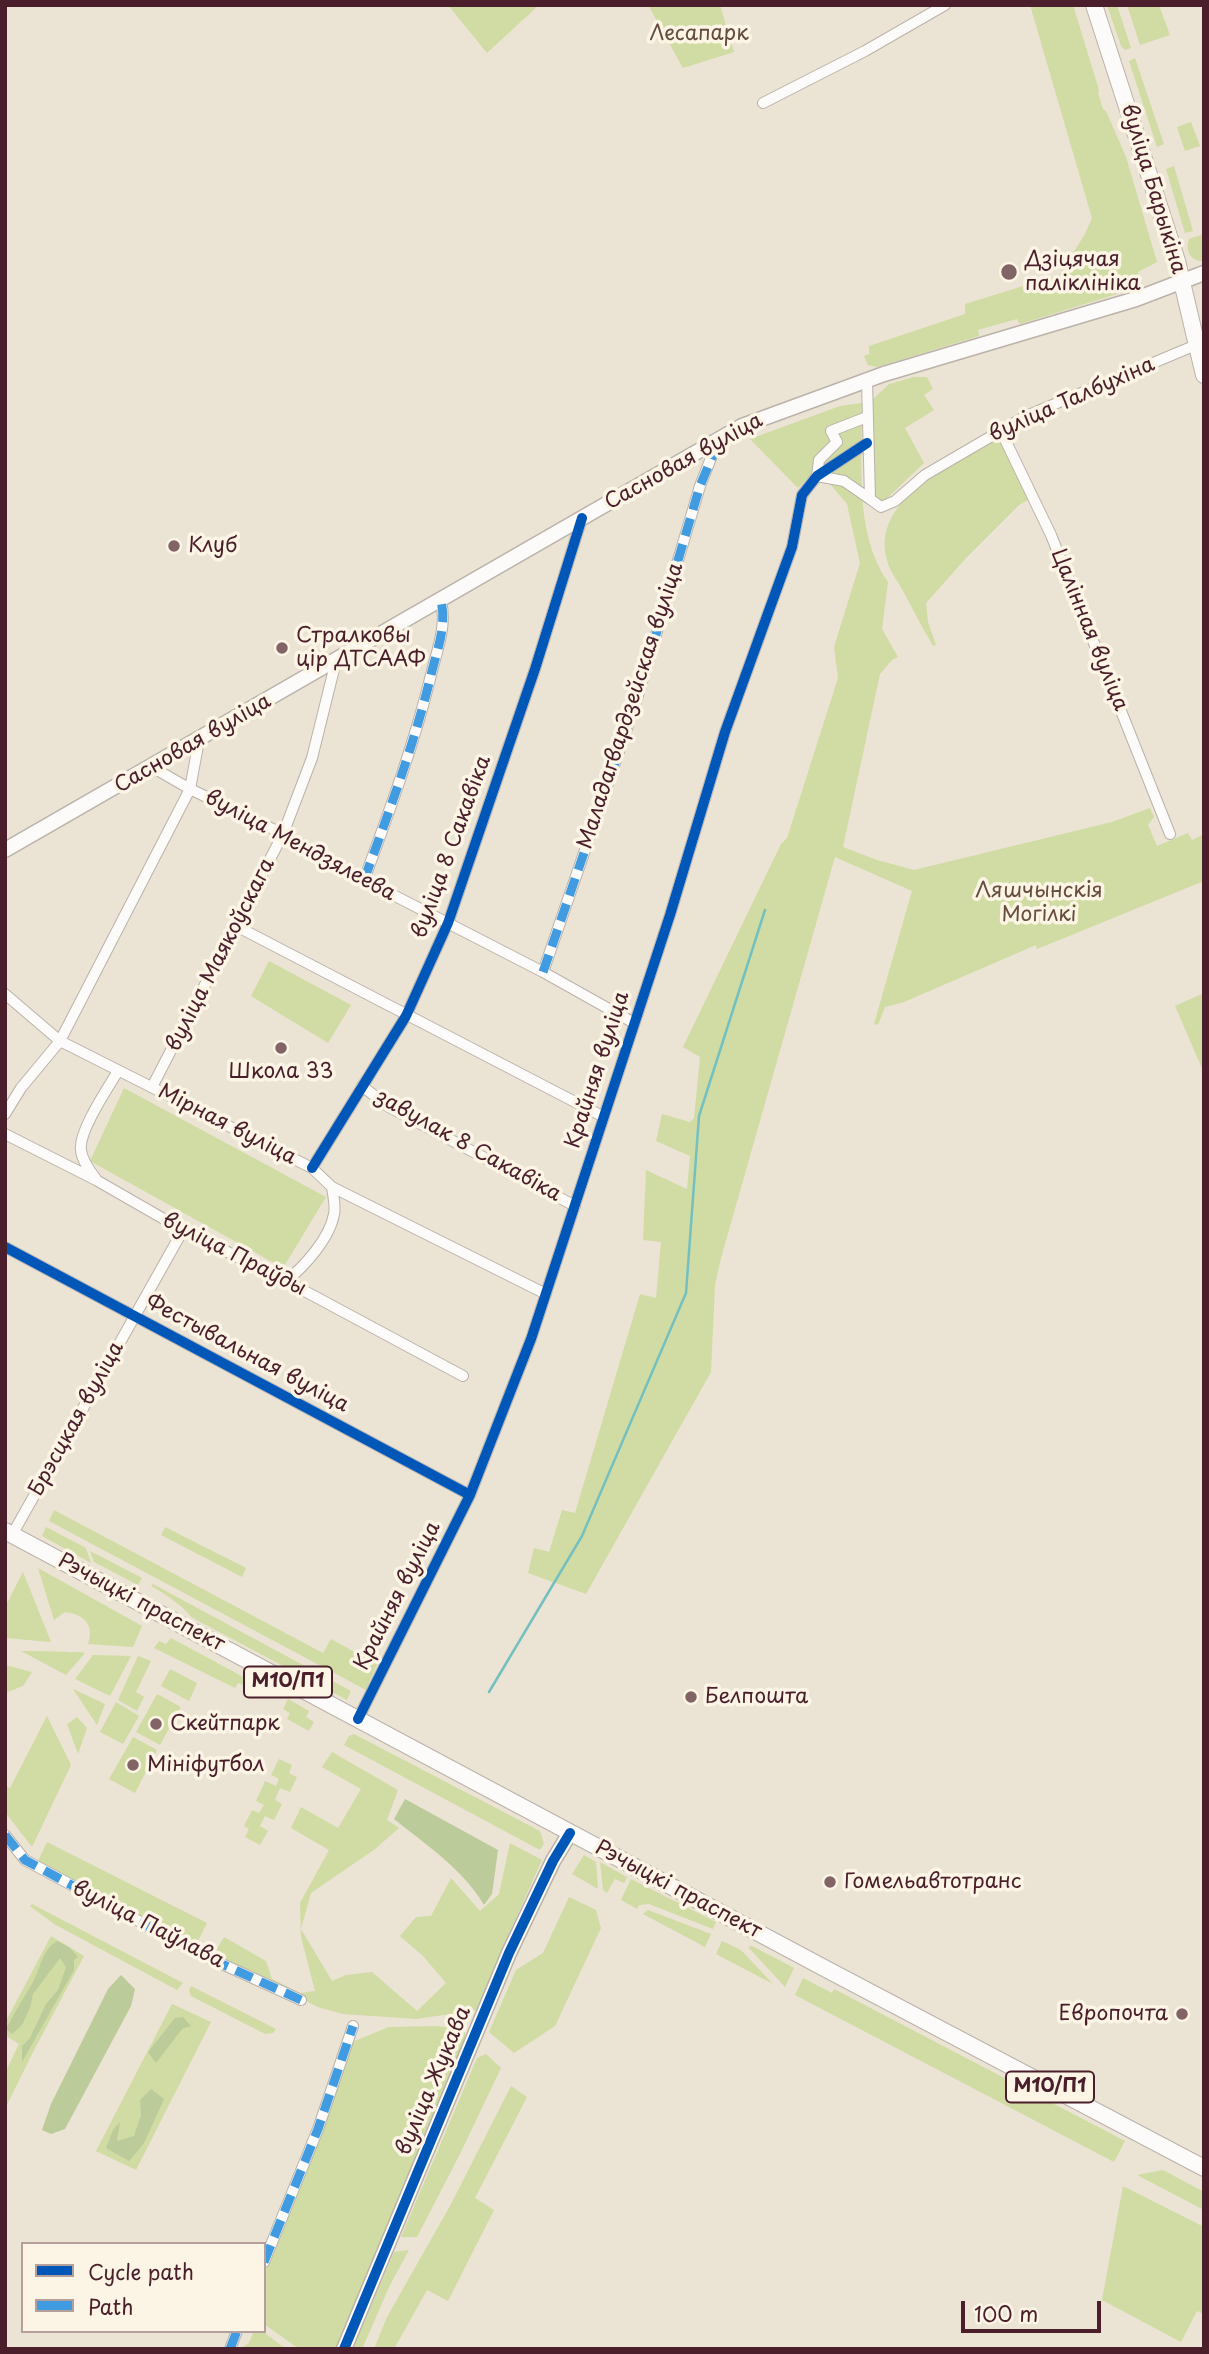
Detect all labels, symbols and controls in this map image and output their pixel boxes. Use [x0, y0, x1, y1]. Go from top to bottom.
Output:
park label: Лесапарк [649, 21, 749, 47]
street label: вуліца Барыкіна [1115, 101, 1191, 277]
place label: Дзіцячая паліклініка [1025, 247, 1141, 297]
marker: Дзіцячая паліклініка [999, 262, 1019, 282]
street label: вуліца Талбухіна [985, 352, 1159, 448]
street label: Сасновая вуліца [601, 408, 767, 516]
place label: Клуб [188, 533, 237, 559]
marker: Клуб [166, 538, 182, 554]
street label: Цалінная вуліца [1045, 545, 1133, 715]
street label: Маладагвардзейская вуліца [573, 560, 689, 852]
place label: Стралковы цір ДТСААФ [296, 623, 426, 673]
marker: Стралковы цір ДТСААФ [274, 640, 290, 656]
street label: Сасновая вуліца [110, 689, 276, 799]
street label: вуліца 8 Сакавіка [407, 752, 497, 942]
street label: вуліца Мендзялеева [200, 785, 400, 907]
street label: вуліца Маякоўскага [161, 854, 281, 1056]
park label: Ляшчынскія Могілкі [975, 878, 1103, 928]
street label: Крайняя вуліца [561, 988, 635, 1152]
marker: Школа 33 [273, 1040, 289, 1056]
place label: Школа 33 [229, 1059, 333, 1085]
street label: Мірная вуліца [154, 1079, 300, 1171]
street label: завулак 8 Сакавіка [371, 1084, 565, 1208]
street label: вуліца Праўды [158, 1208, 310, 1302]
street label: Фестывальная вуліца [141, 1290, 353, 1418]
street label: Брэсцкая вуліца [24, 1337, 130, 1501]
street label: Крайняя вуліца [350, 1517, 446, 1675]
street label: Рэчыцкі праспект [53, 1548, 229, 1658]
road number: М10/П1 [244, 1666, 332, 1698]
place label: Белпошта [705, 1684, 808, 1710]
marker: Белпошта [683, 1689, 699, 1705]
place label: Скейтпарк [170, 1711, 280, 1737]
marker: Скейтпарк [148, 1716, 164, 1732]
place label: Мініфутбол [147, 1752, 264, 1778]
marker: Мініфутбол [125, 1757, 141, 1773]
street label: Рэчыцкі праспект [590, 1835, 766, 1945]
place label: Гомельавтотранс [844, 1869, 1022, 1895]
marker: Гомельавтотранс [822, 1874, 838, 1890]
street label: вуліца Паўлава [68, 1876, 228, 1974]
place label: Европочта [1058, 2001, 1168, 2027]
street label: вуліца Жукава [391, 2003, 477, 2159]
marker: Европочта [1174, 2006, 1190, 2022]
road number: М10/П1 [1006, 2072, 1094, 2102]
legend [21, 2242, 266, 2333]
text: Cycle path [88, 2255, 194, 2287]
scale bar [964, 2288, 1104, 2332]
text: Path [88, 2290, 133, 2322]
text: 100 m [974, 2297, 1038, 2329]

